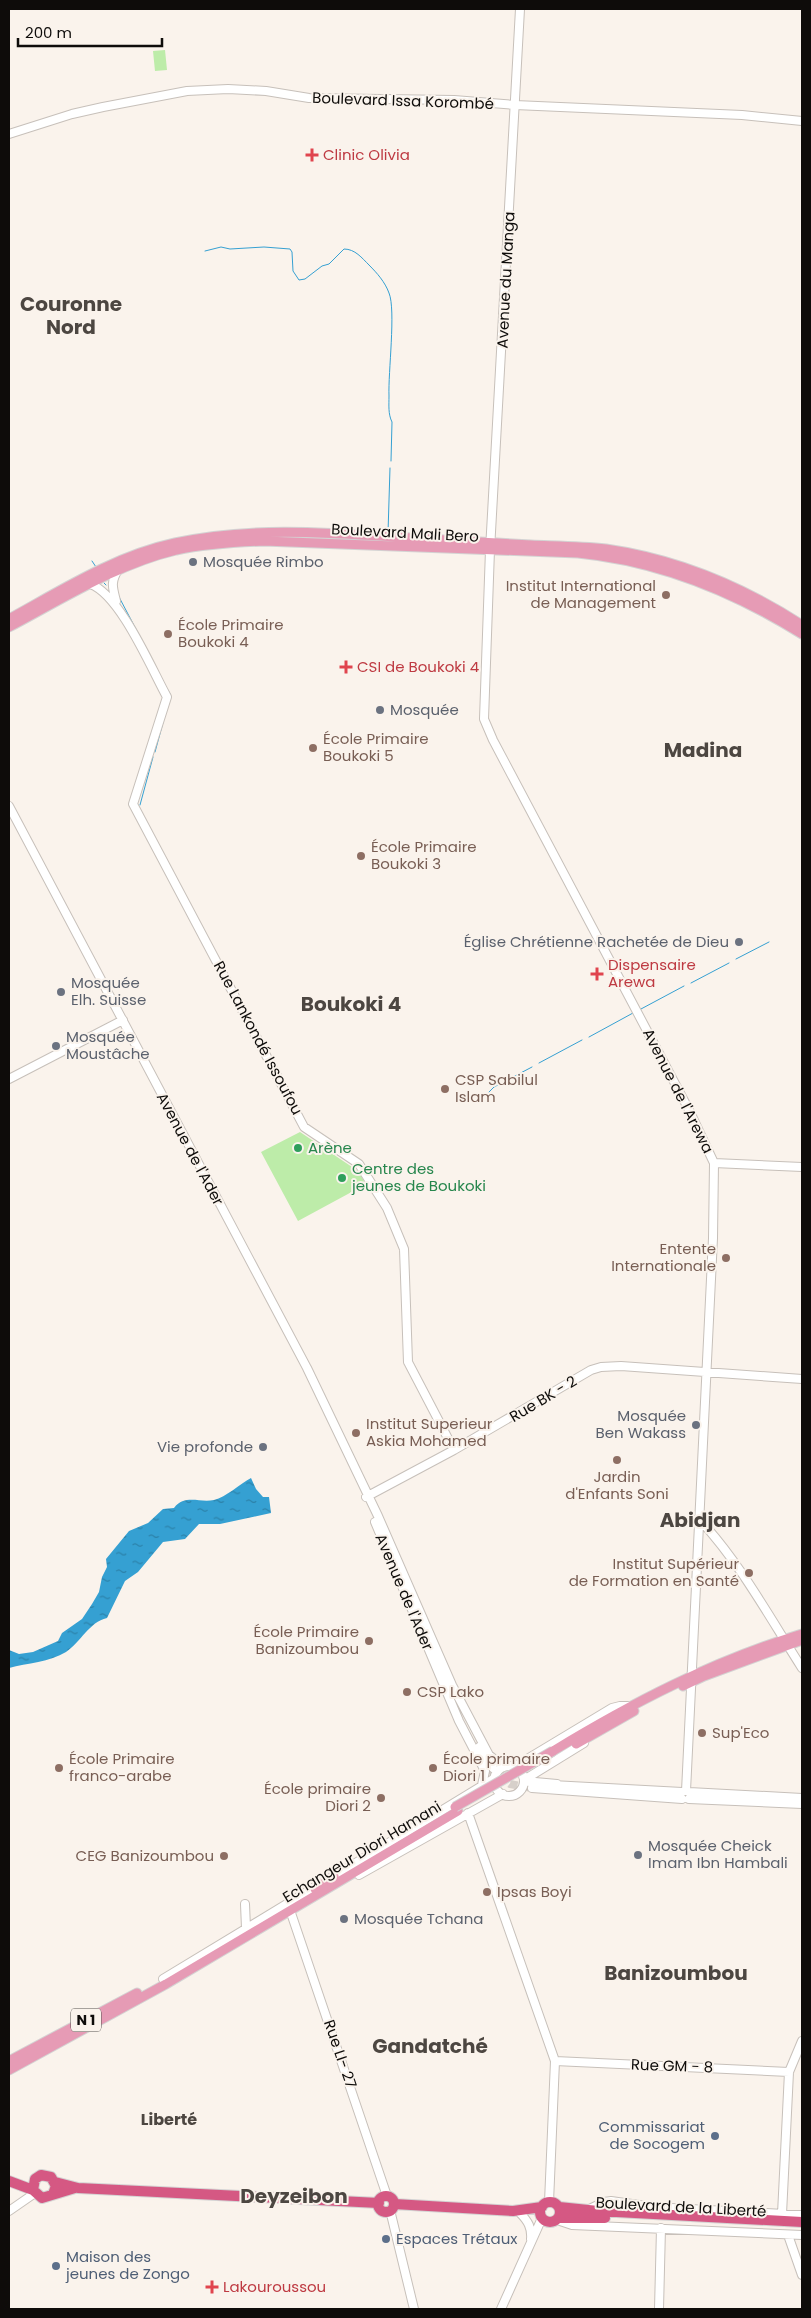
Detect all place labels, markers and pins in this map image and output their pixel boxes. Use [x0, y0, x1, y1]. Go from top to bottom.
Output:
place label: Clinic Olivia [323, 144, 410, 165]
marker: Clinic Olivia [305, 148, 319, 162]
place label: Mosquée Rimbo [203, 551, 324, 572]
marker: Mosquée Rimbo [187, 556, 199, 568]
place label: Institut International de Management [506, 575, 656, 613]
marker: Institut International de Management [660, 589, 672, 601]
place label: École Primaire Boukoki 4 [178, 614, 284, 652]
marker: École Primaire Boukoki 4 [162, 628, 174, 640]
place label: CSI de Boukoki 4 [357, 656, 479, 677]
marker: CSI de Boukoki 4 [339, 660, 353, 674]
place label: Mosquée [390, 699, 459, 720]
marker: Mosquée [374, 704, 386, 716]
place label: École Primaire Boukoki 5 [323, 728, 429, 766]
marker: École Primaire Boukoki 5 [307, 742, 319, 754]
place label: École Primaire Boukoki 3 [371, 836, 477, 874]
marker: École Primaire Boukoki 3 [355, 850, 367, 862]
place label: Église Chrétienne Rachetée de Dieu [464, 931, 729, 952]
marker: Église Chrétienne Rachetée de Dieu [733, 936, 745, 948]
place label: Dispensaire Arewa [608, 954, 696, 992]
marker: Dispensaire Arewa [590, 967, 604, 981]
place label: Mosquée Elh. Suisse [71, 972, 146, 1010]
marker: Mosquée Elh. Suisse [55, 986, 67, 998]
place label: Mosquée Moustâche [66, 1026, 150, 1064]
marker: Mosquée Moustâche [50, 1040, 62, 1052]
place label: CSP Sabilul Islam [455, 1069, 538, 1107]
marker: CSP Sabilul Islam [439, 1083, 451, 1095]
place label: Arène [308, 1137, 352, 1158]
marker: Arène [292, 1142, 304, 1154]
place label: Centre des jeunes de Boukoki [351, 1158, 486, 1196]
marker: Centre des jeunes de Boukoki [336, 1172, 348, 1184]
place label: Entente Internationale [611, 1238, 716, 1276]
marker: Entente Internationale [720, 1252, 732, 1264]
place label: Mosquée Ben Wakass [596, 1405, 686, 1443]
place label: Institut Superieur Askia Mohamed [366, 1413, 493, 1451]
marker: Mosquée Ben Wakass [690, 1419, 702, 1431]
marker: Institut Superieur Askia Mohamed [350, 1427, 362, 1439]
place label: Vie profonde [157, 1436, 253, 1457]
marker: Vie profonde [257, 1441, 269, 1453]
marker: Jardin d'Enfants Soni [611, 1454, 623, 1466]
place label: Jardin d'Enfants Soni [565, 1466, 669, 1504]
place label: Institut Supérieur de Formation en Santé [569, 1553, 739, 1591]
marker: Institut Supérieur de Formation en Santé [743, 1567, 755, 1579]
place label: École Primaire Banizoumbou [253, 1621, 359, 1659]
marker: École Primaire Banizoumbou [363, 1635, 375, 1647]
place label: CSP Lako [417, 1681, 484, 1702]
marker: CSP Lako [401, 1686, 413, 1698]
place label: Sup'Eco [712, 1722, 769, 1743]
marker: Sup'Eco [696, 1727, 708, 1739]
place label: École Primaire franco-arabe [69, 1748, 175, 1786]
place label: École primaire Diori 1 [443, 1748, 550, 1786]
marker: École Primaire franco-arabe [53, 1762, 65, 1774]
marker: École primaire Diori 1 [427, 1762, 439, 1774]
place label: École primaire Diori 2 [264, 1778, 371, 1816]
marker: École primaire Diori 2 [375, 1792, 387, 1804]
place label: Mosquée Cheick Imam Ibn Hambali [648, 1835, 788, 1873]
place label: CEG Banizoumbou [76, 1845, 214, 1866]
marker: Mosquée Cheick Imam Ibn Hambali [632, 1849, 644, 1861]
marker: CEG Banizoumbou [218, 1850, 230, 1862]
place label: Ipsas Boyi [497, 1881, 572, 1902]
marker: Ipsas Boyi [481, 1886, 493, 1898]
place label: Mosquée Tchana [354, 1908, 483, 1929]
marker: Mosquée Tchana [338, 1913, 350, 1925]
place label: Commissariat de Socogem [599, 2116, 705, 2154]
marker: Commissariat de Socogem [709, 2130, 721, 2142]
place label: Espaces Trétaux [396, 2228, 517, 2249]
marker: Espaces Trétaux [380, 2233, 392, 2245]
place label: Maison des jeunes de Zongo [65, 2246, 190, 2284]
marker: Maison des jeunes de Zongo [50, 2260, 62, 2272]
place label: Lakouroussou [223, 2276, 326, 2297]
marker: Lakouroussou [205, 2280, 219, 2294]

